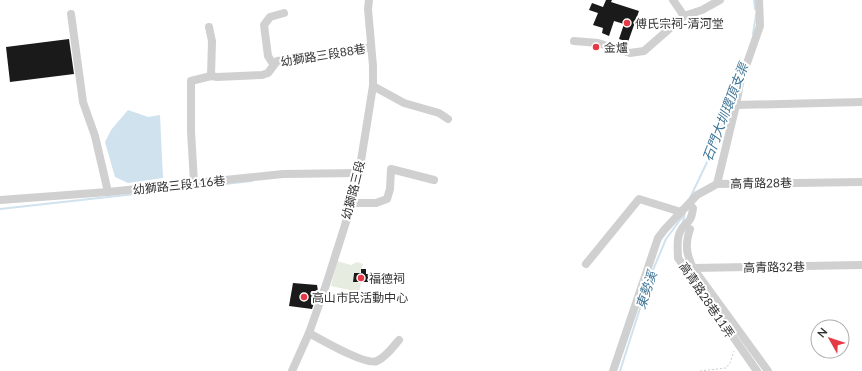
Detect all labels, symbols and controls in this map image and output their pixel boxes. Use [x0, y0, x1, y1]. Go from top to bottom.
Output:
place label: 傅氏宗祠-清河堂 [635, 16, 723, 31]
marker: 傅氏宗祠-清河堂 [622, 18, 632, 28]
place label: 金爐 [604, 40, 628, 55]
street label: 幼獅路三段88巷 [279, 41, 367, 69]
marker: 金爐 [591, 42, 601, 52]
water label: 石門大圳環頂支渠 [699, 59, 752, 163]
street label: 幼獅路三段 [338, 159, 368, 221]
street label: 幼獅路三段116巷 [132, 173, 226, 197]
street label: 高青路28巷 [730, 175, 792, 191]
street label: 高青路28巷11弄 [676, 259, 738, 341]
street label: 高青路32巷 [743, 259, 805, 275]
water label: 東勢溪 [632, 267, 661, 311]
place label: 福德祠 [369, 271, 405, 286]
marker: 福德祠 [356, 273, 366, 283]
place label: 高山市民活動中心 [312, 290, 408, 305]
marker: 高山市民活動中心 [299, 292, 309, 302]
north arrow [810, 319, 850, 359]
text: N [814, 325, 830, 340]

